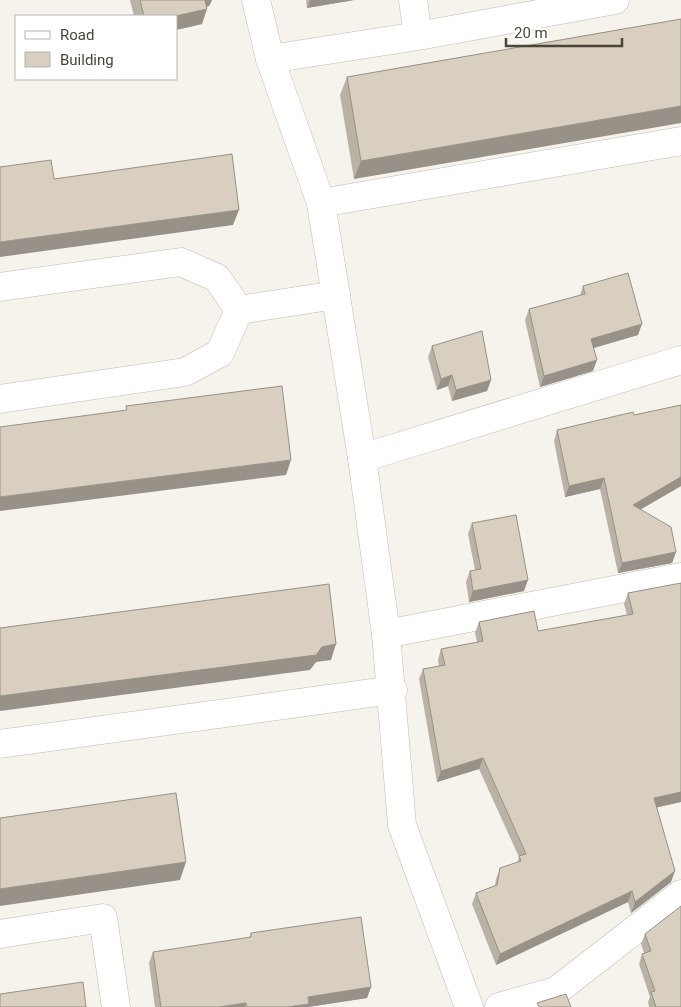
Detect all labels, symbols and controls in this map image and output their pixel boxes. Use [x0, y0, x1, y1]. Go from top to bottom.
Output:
legend [15, 15, 178, 80]
scale bar [506, 15, 622, 47]
text: 20 m [514, 24, 548, 42]
text: Road [60, 26, 94, 44]
text: Building [60, 51, 114, 69]

